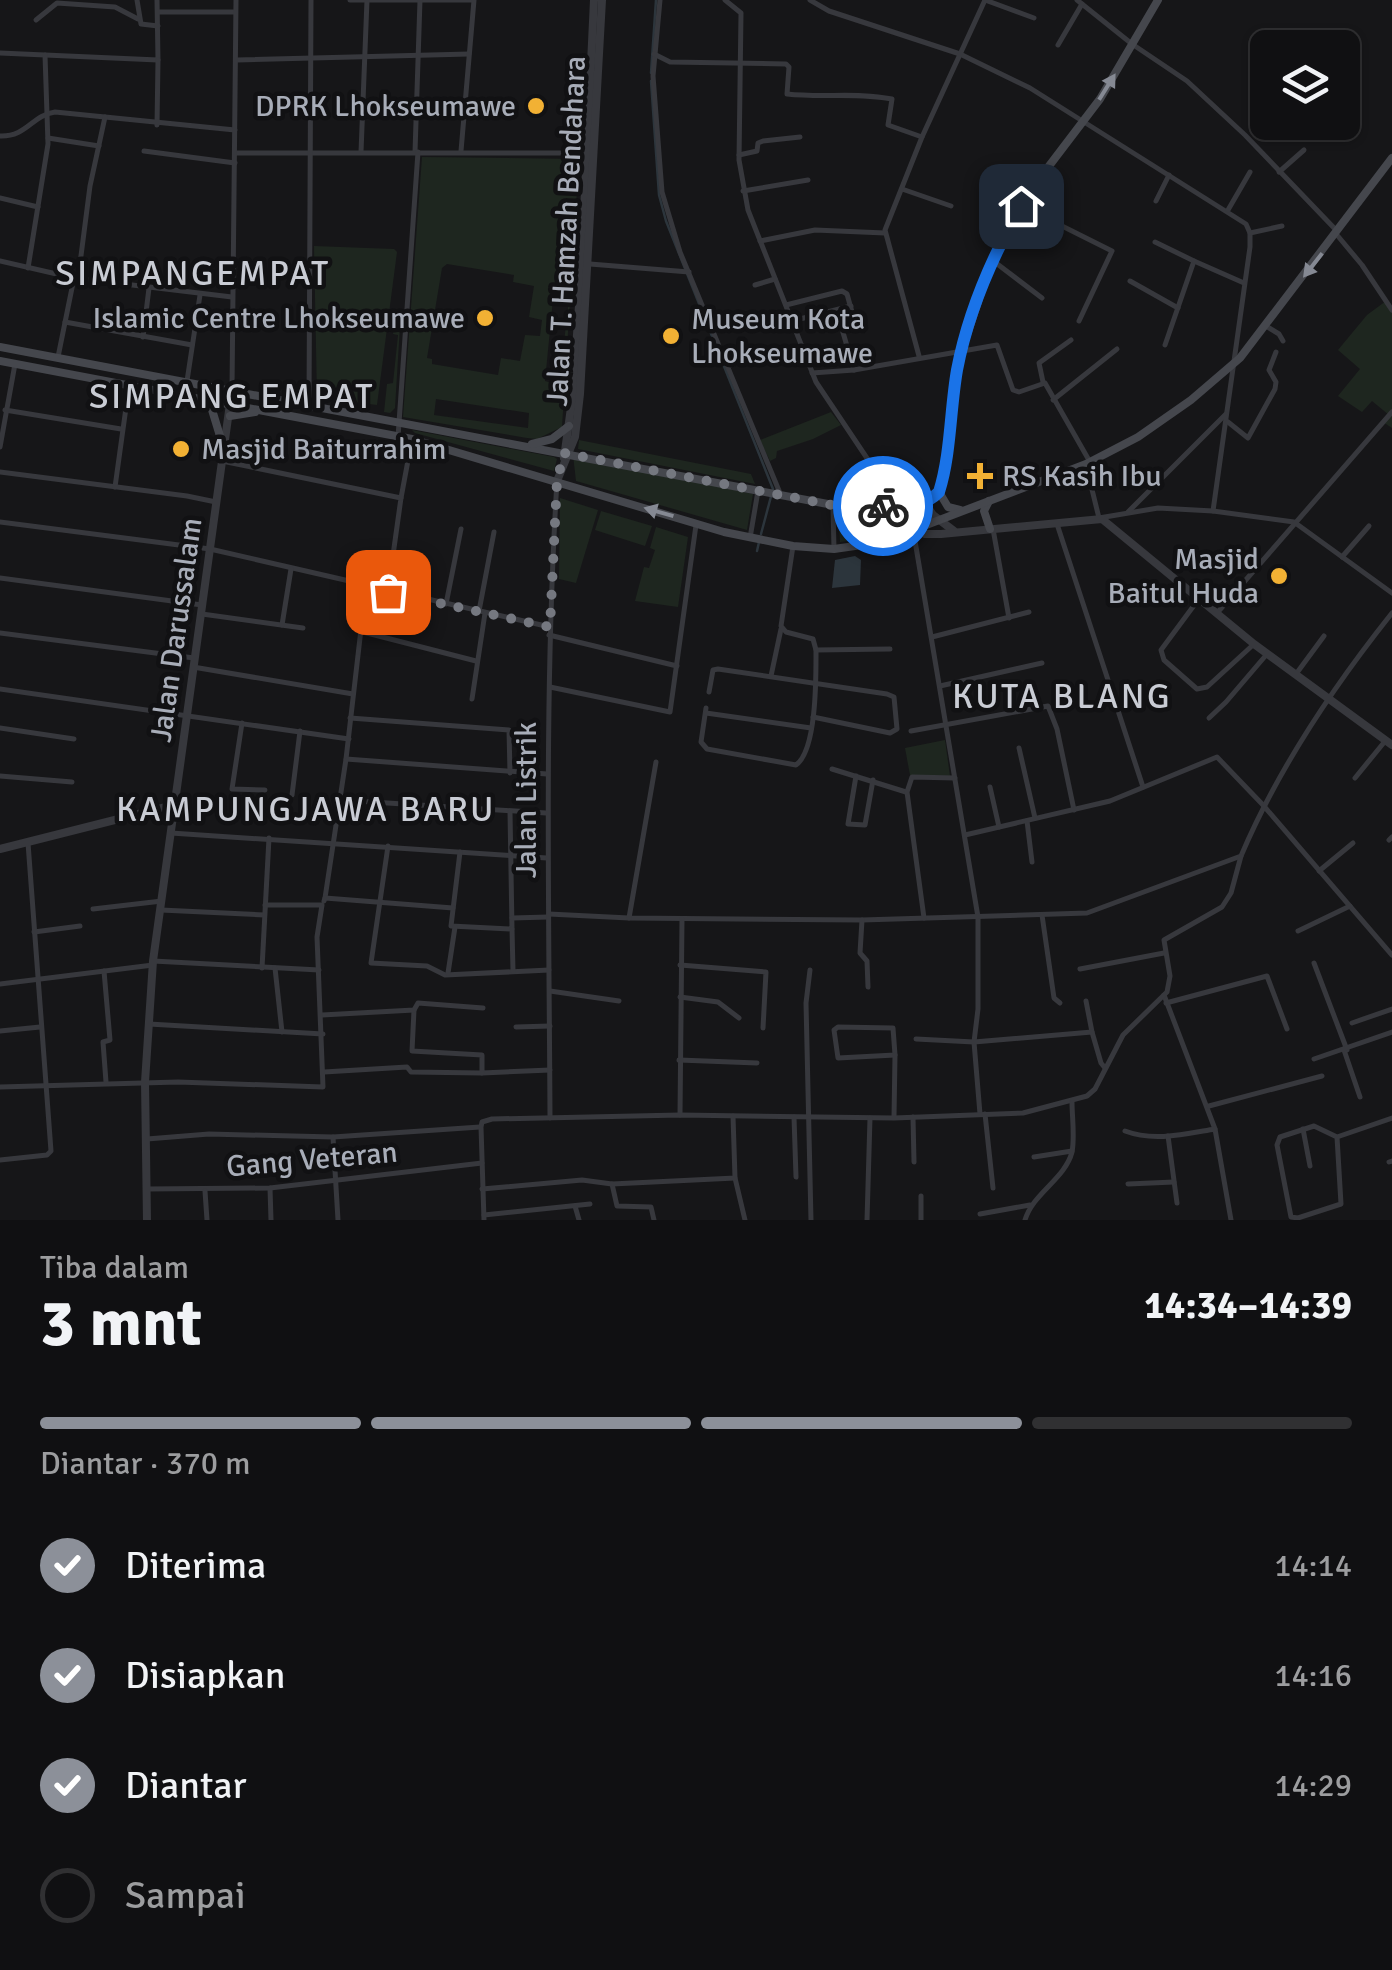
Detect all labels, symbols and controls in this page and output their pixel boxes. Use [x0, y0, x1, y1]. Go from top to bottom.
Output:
map controls [1250, 30, 1360, 140]
button: layers [1250, 30, 1360, 140]
street label: Jalan T. Hamzah Bendahara [539, 55, 594, 407]
one-way arrow [1098, 73, 1115, 101]
place label: DPRK Lhokseumawe [255, 88, 516, 125]
marker: DPRK Lhokseumawe [525, 95, 547, 117]
pin [979, 164, 1064, 249]
icon: home [994, 179, 1049, 234]
district label: SIMPANGEMPAT [55, 252, 331, 295]
one-way arrow [1303, 252, 1324, 278]
place label: Islamic Centre Lhokseumawe [92, 300, 465, 337]
place label: Museum Kota Lhokseumawe [691, 301, 873, 372]
marker: Islamic Centre Lhokseumawe [474, 307, 496, 329]
marker: Museum Kota Lhokseumawe [660, 325, 682, 347]
district label: SIMPANG EMPAT [89, 375, 375, 418]
place label: Masjid Baiturrahim [201, 431, 446, 468]
marker: Masjid Baiturrahim [170, 438, 192, 460]
courier [833, 456, 933, 556]
place label: RS Kasih Ibu [1002, 458, 1162, 495]
marker: RS Kasih Ibu [967, 463, 993, 489]
icon: bike [856, 479, 911, 534]
one-way arrow [644, 503, 675, 519]
street label: Jalan Darussalam [142, 516, 211, 745]
place label: Masjid Baitul Huda [1108, 541, 1259, 612]
pin [346, 550, 431, 635]
icon: bag [361, 565, 416, 620]
marker: Masjid Baitul Huda [1268, 565, 1290, 587]
district label: KUTA BLANG [952, 675, 1172, 718]
street label: Jalan Listrik [508, 722, 545, 878]
district label: KAMPUNGJAWA BARU [116, 788, 496, 831]
street label: Gang Veteran [225, 1134, 399, 1185]
text: Tiba dalam [40, 1248, 189, 1287]
text: 14:34–14:39 [1144, 1282, 1352, 1329]
text: 3 mnt [40, 1284, 202, 1364]
text: Diantar · 370 m [40, 1444, 251, 1483]
icon: check [40, 1538, 95, 1593]
text: Diterima [125, 1542, 266, 1589]
text: 14:14 [1274, 1546, 1352, 1585]
icon: check [40, 1648, 95, 1703]
text: Disiapkan [125, 1652, 285, 1699]
text: 14:16 [1274, 1656, 1352, 1695]
icon: check [40, 1758, 95, 1813]
text: Diantar [125, 1762, 246, 1809]
text: 14:29 [1274, 1766, 1352, 1805]
text: Sampai [125, 1872, 245, 1919]

